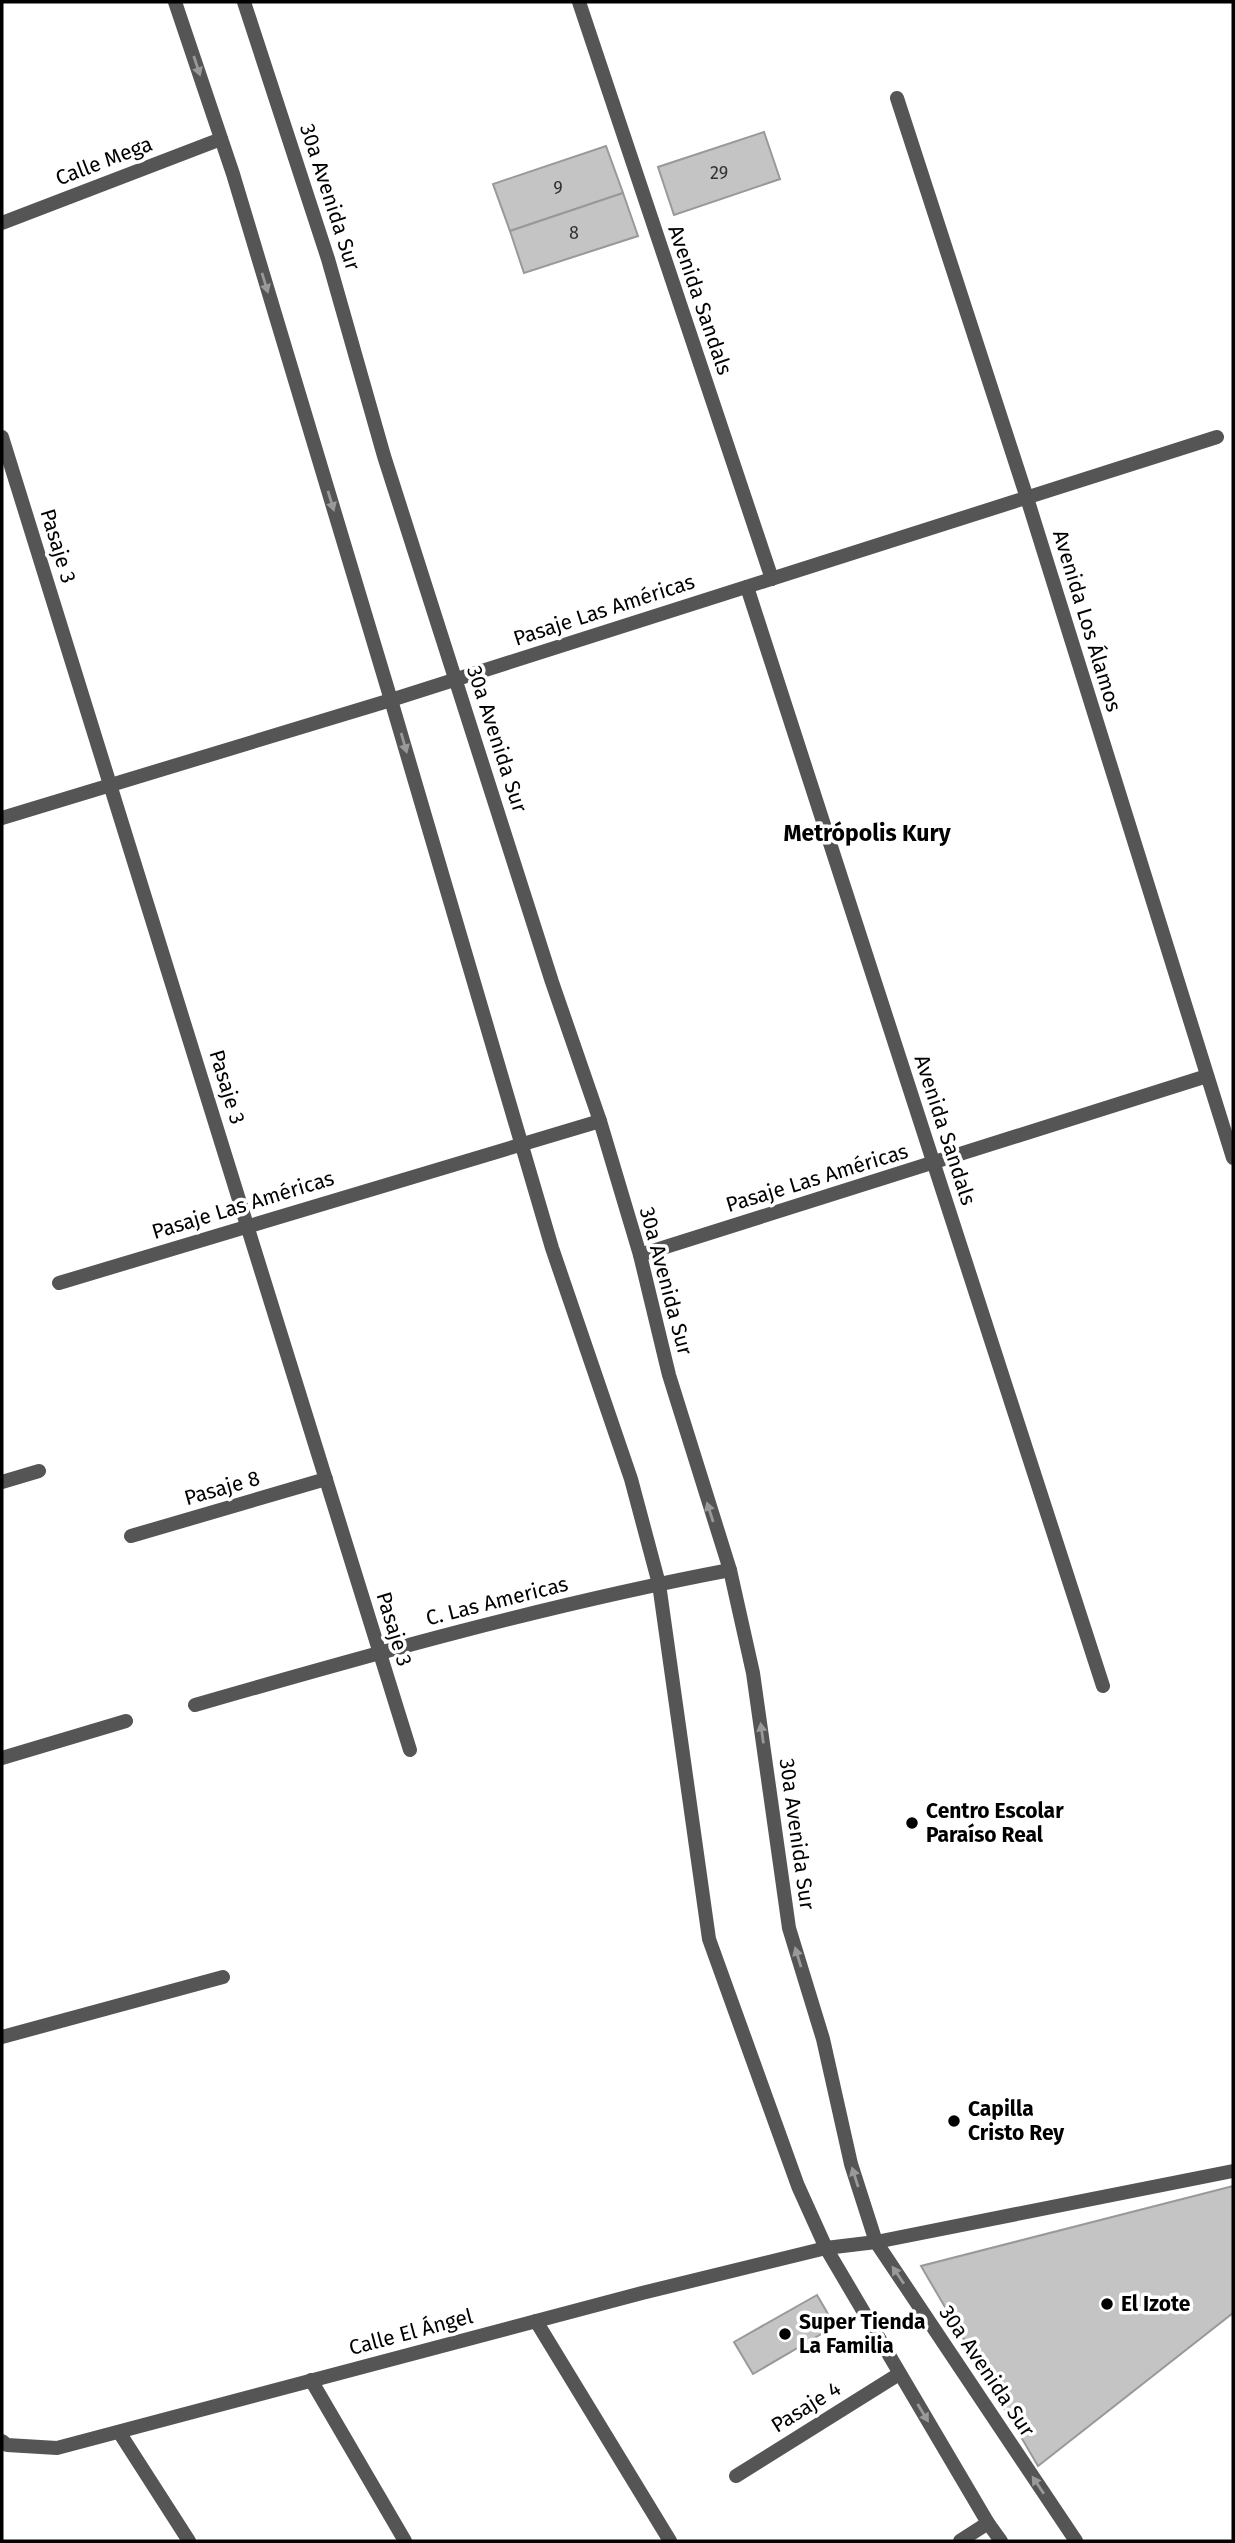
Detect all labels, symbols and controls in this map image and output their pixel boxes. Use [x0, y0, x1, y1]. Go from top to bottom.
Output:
one-way arrow [192, 56, 203, 77]
street label: 30a Avenida Sur [294, 120, 366, 274]
street label: Calle Mega [52, 131, 156, 191]
house number: 29 [710, 162, 728, 184]
house number: 9 [553, 177, 563, 199]
house number: 8 [569, 222, 579, 244]
street label: Avenida Sandals [662, 222, 738, 378]
one-way arrow [261, 273, 271, 294]
one-way arrow [327, 491, 337, 512]
street label: Pasaje 3 [34, 506, 82, 586]
street label: Avenida Los Álamos [1047, 527, 1127, 715]
street label: Pasaje Las Américas [510, 568, 698, 652]
street label: 30a Avenida Sur [461, 662, 533, 816]
one-way arrow [399, 732, 409, 753]
district label: Metrópolis Kury [783, 819, 952, 847]
street label: Pasaje 3 [203, 1047, 251, 1127]
street label: Avenida Sandals [908, 1052, 982, 1209]
street label: Pasaje Las Américas [723, 1138, 911, 1218]
street label: Pasaje Las Américas [149, 1165, 337, 1245]
street label: 30a Avenida Sur [634, 1204, 698, 1358]
street label: Pasaje 8 [181, 1465, 263, 1511]
one-way arrow [705, 1501, 715, 1522]
street label: C. Las Americas [423, 1571, 571, 1631]
street label: Pasaje 3 [370, 1589, 418, 1669]
one-way arrow [756, 1722, 767, 1744]
street label: 30a Avenida Sur [774, 1757, 820, 1911]
place label: Centro Escolar Paraíso Real [926, 1798, 1064, 1848]
marker: Centro Escolar Paraíso Real [904, 1815, 920, 1831]
one-way arrow [792, 1946, 802, 1967]
place label: Capilla Cristo Rey [968, 2096, 1064, 2146]
marker: Capilla Cristo Rey [946, 2113, 962, 2129]
one-way arrow [849, 2166, 860, 2187]
one-way arrow [891, 2266, 905, 2284]
place label: El Izote [1121, 2291, 1191, 2317]
marker: El Izote [1099, 2296, 1115, 2312]
street label: 30a Avenida Sur [934, 2301, 1040, 2441]
street label: Calle El Ángel [346, 2303, 476, 2361]
place label: Super Tienda La Familia [799, 2309, 926, 2359]
marker: Super Tienda La Familia [777, 2326, 793, 2342]
street label: Pasaje 4 [766, 2376, 846, 2438]
one-way arrow [917, 2403, 929, 2422]
one-way arrow [1032, 2475, 1045, 2494]

